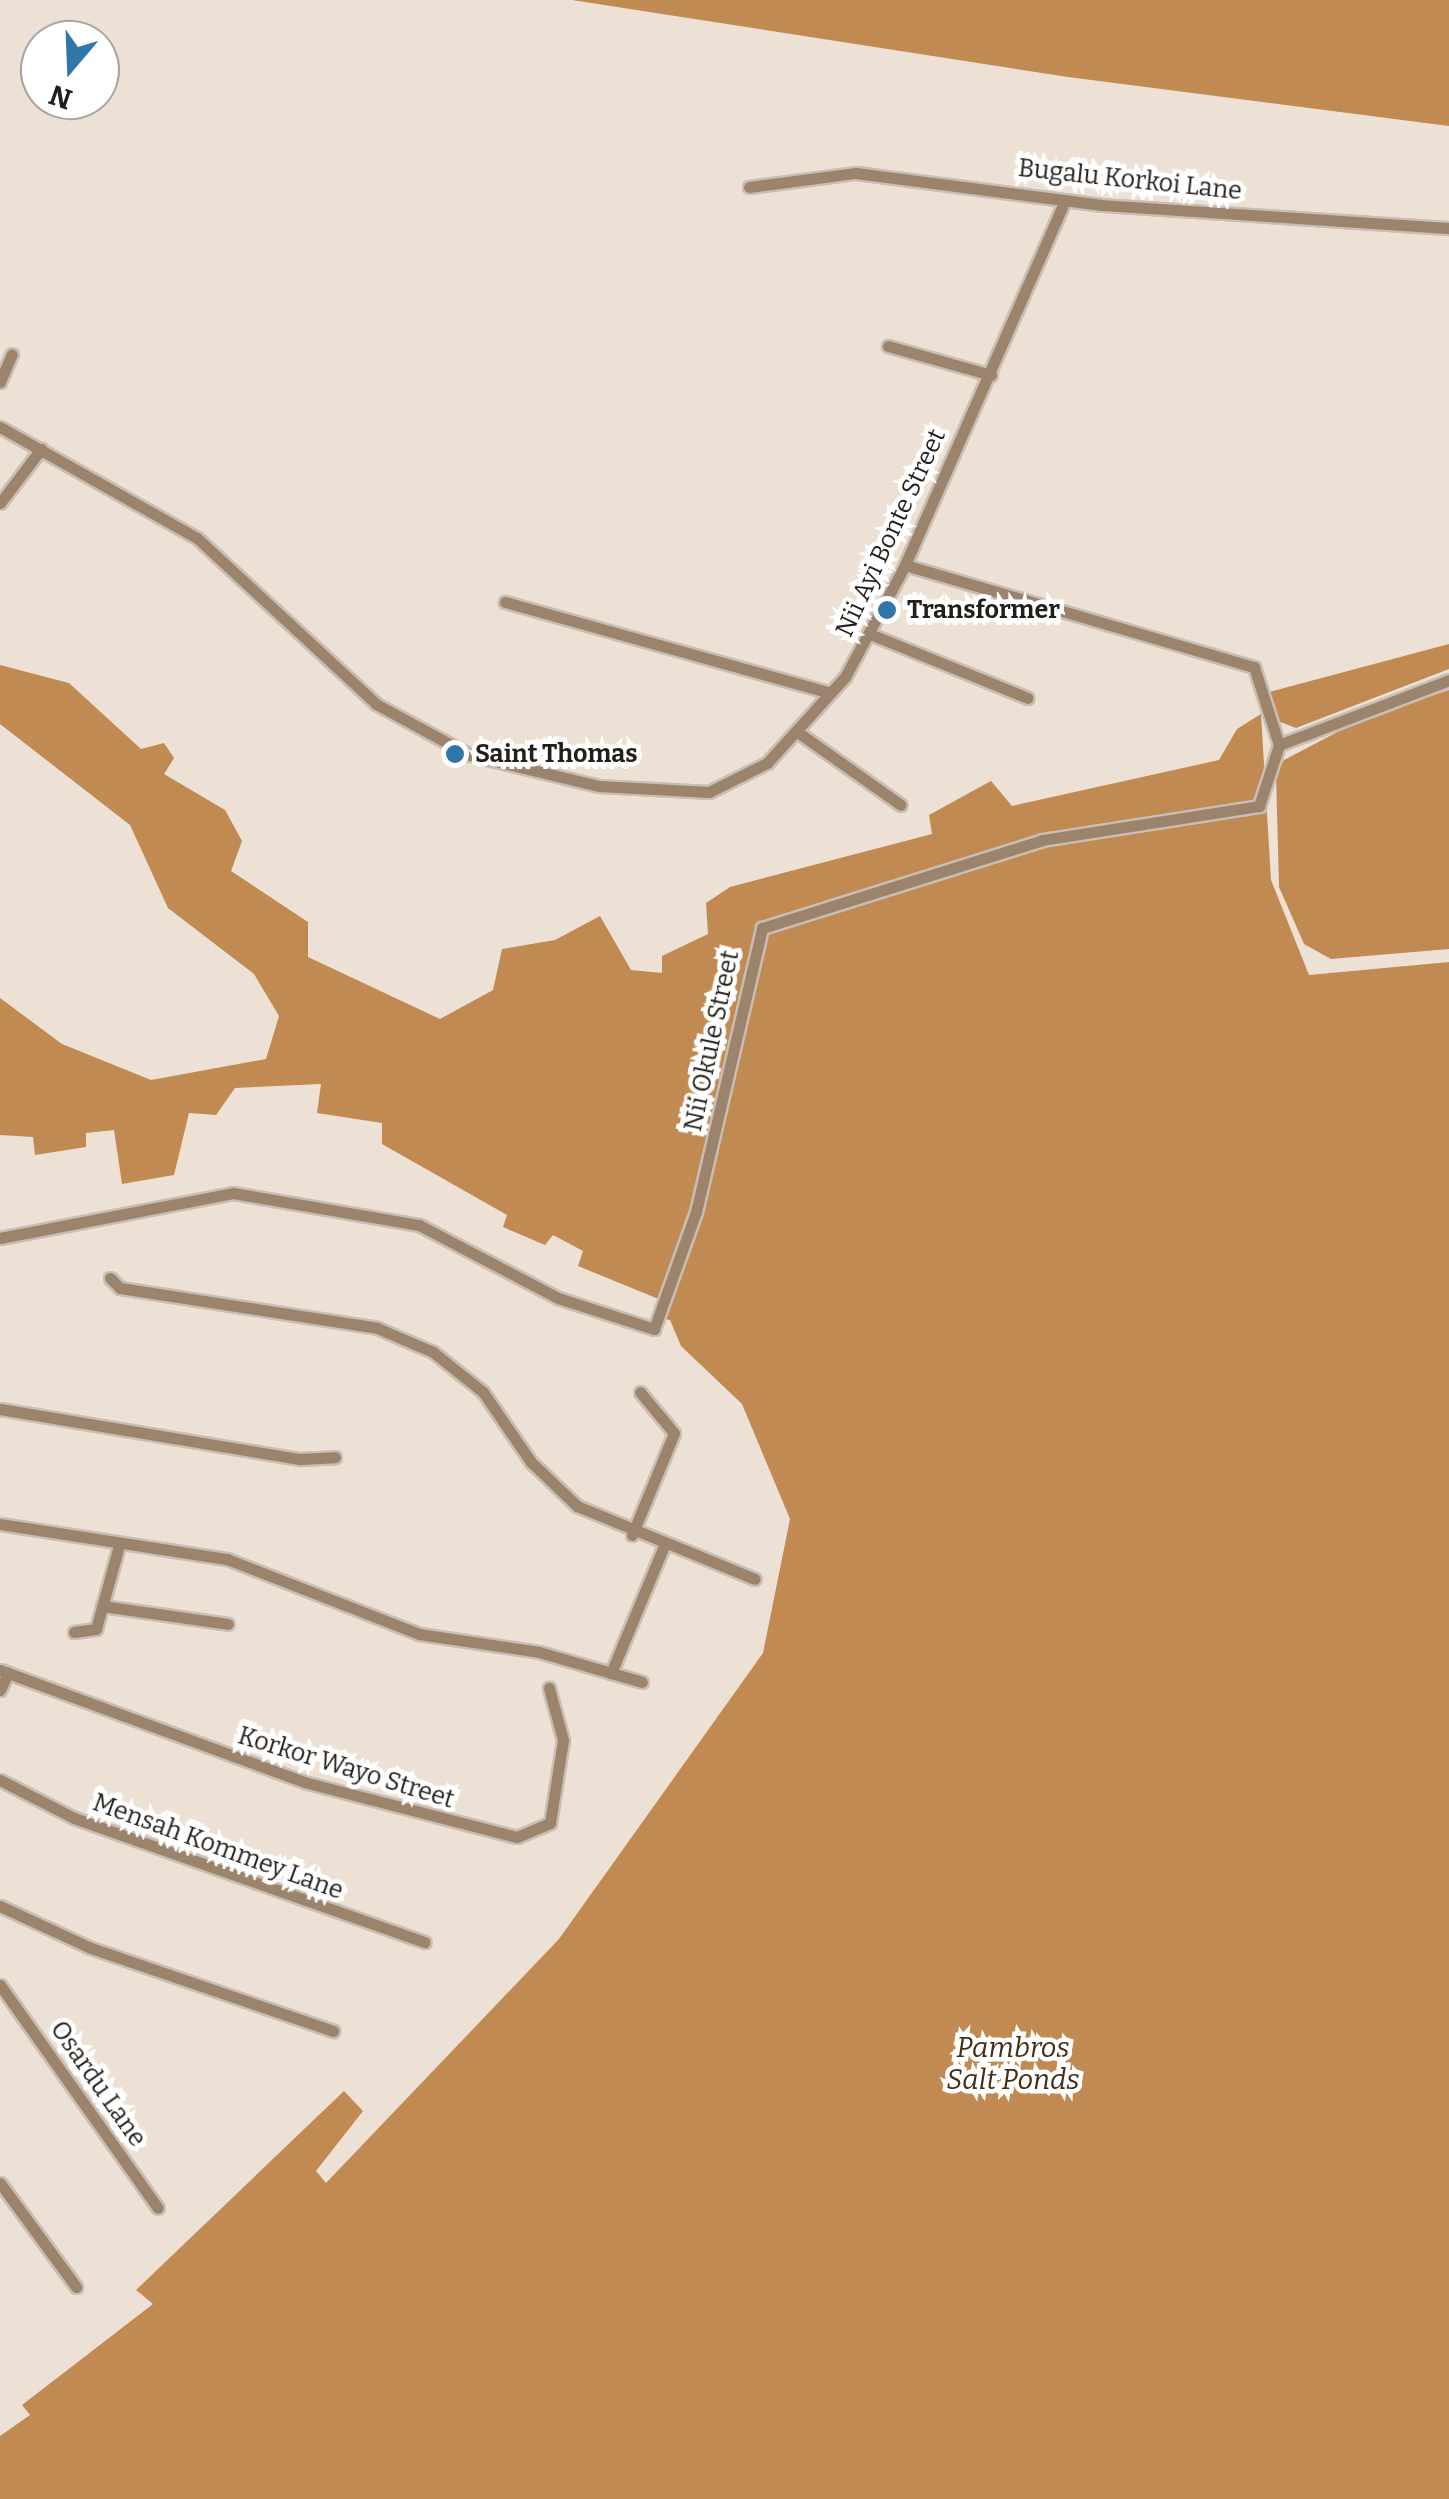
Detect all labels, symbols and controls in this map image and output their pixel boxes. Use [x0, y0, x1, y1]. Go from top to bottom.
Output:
north arrow [20, 20, 120, 120]
text: N [45, 78, 76, 116]
street label: Bugalu Korkoi Lane [1017, 153, 1243, 207]
street label: Nii Ayi Bonte Street [830, 424, 952, 642]
place label: Transformer [907, 595, 1060, 625]
marker: Transformer [876, 599, 898, 621]
place label: Saint Thomas [475, 739, 638, 769]
marker: Saint Thomas [444, 743, 466, 765]
street label: Nii Okule Street [678, 948, 746, 1134]
street label: Korkor Wayo Street [234, 1721, 458, 1815]
street label: Mensah Kommey Lane [89, 1788, 347, 1906]
street label: Osardu Lane [44, 2015, 152, 2153]
water label: Pambros Salt Ponds [946, 2031, 1080, 2097]

